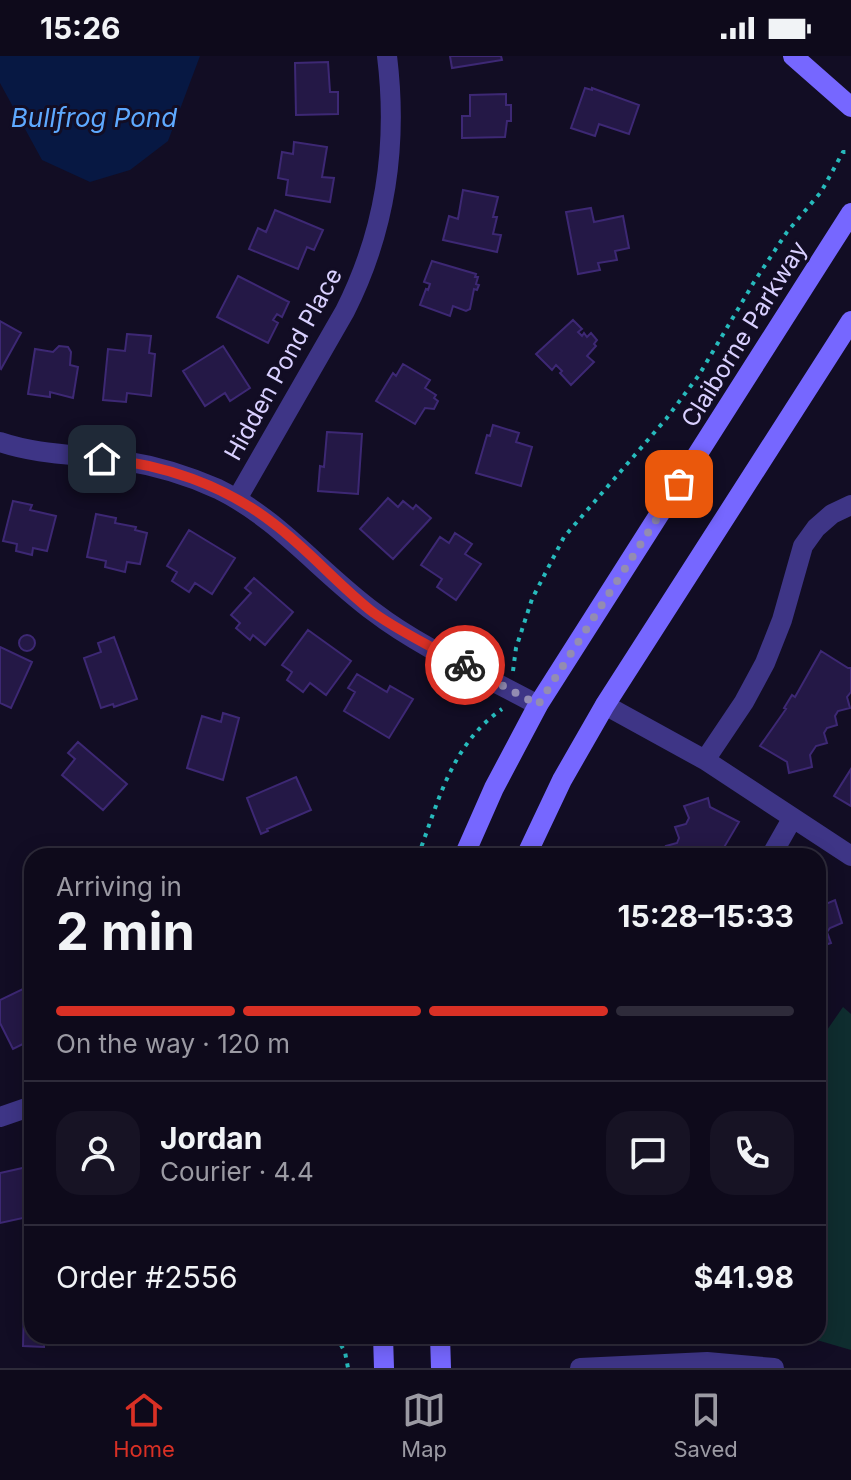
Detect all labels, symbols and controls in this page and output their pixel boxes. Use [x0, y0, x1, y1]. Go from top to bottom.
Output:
text: 15:26 [40, 10, 121, 46]
water label: Bullfrog Pond [11, 102, 177, 133]
street label: Claiborne Parkway [675, 236, 813, 432]
street label: Hidden Pond Place [218, 263, 348, 465]
pin [68, 425, 136, 493]
icon: home [80, 437, 124, 481]
pin [645, 450, 713, 518]
icon: bag [657, 462, 701, 506]
courier [425, 625, 505, 705]
icon: bike [443, 643, 487, 687]
text: Arriving in [56, 871, 182, 902]
text: 15:28–15:33 [618, 898, 794, 934]
text: 2 min [56, 900, 195, 963]
text: On the way · 120 m [56, 1028, 290, 1059]
button: person [56, 1111, 140, 1195]
button: chat [606, 1111, 690, 1195]
button: phone [710, 1111, 794, 1195]
text: Jordan [160, 1120, 262, 1156]
text: Courier · 4.4 [160, 1156, 314, 1187]
text: Order #2556 [56, 1259, 238, 1295]
text: $41.98 [694, 1259, 794, 1295]
tab: Home [113, 1388, 175, 1462]
tab: Map [401, 1388, 447, 1462]
tab: Saved [673, 1388, 738, 1462]

